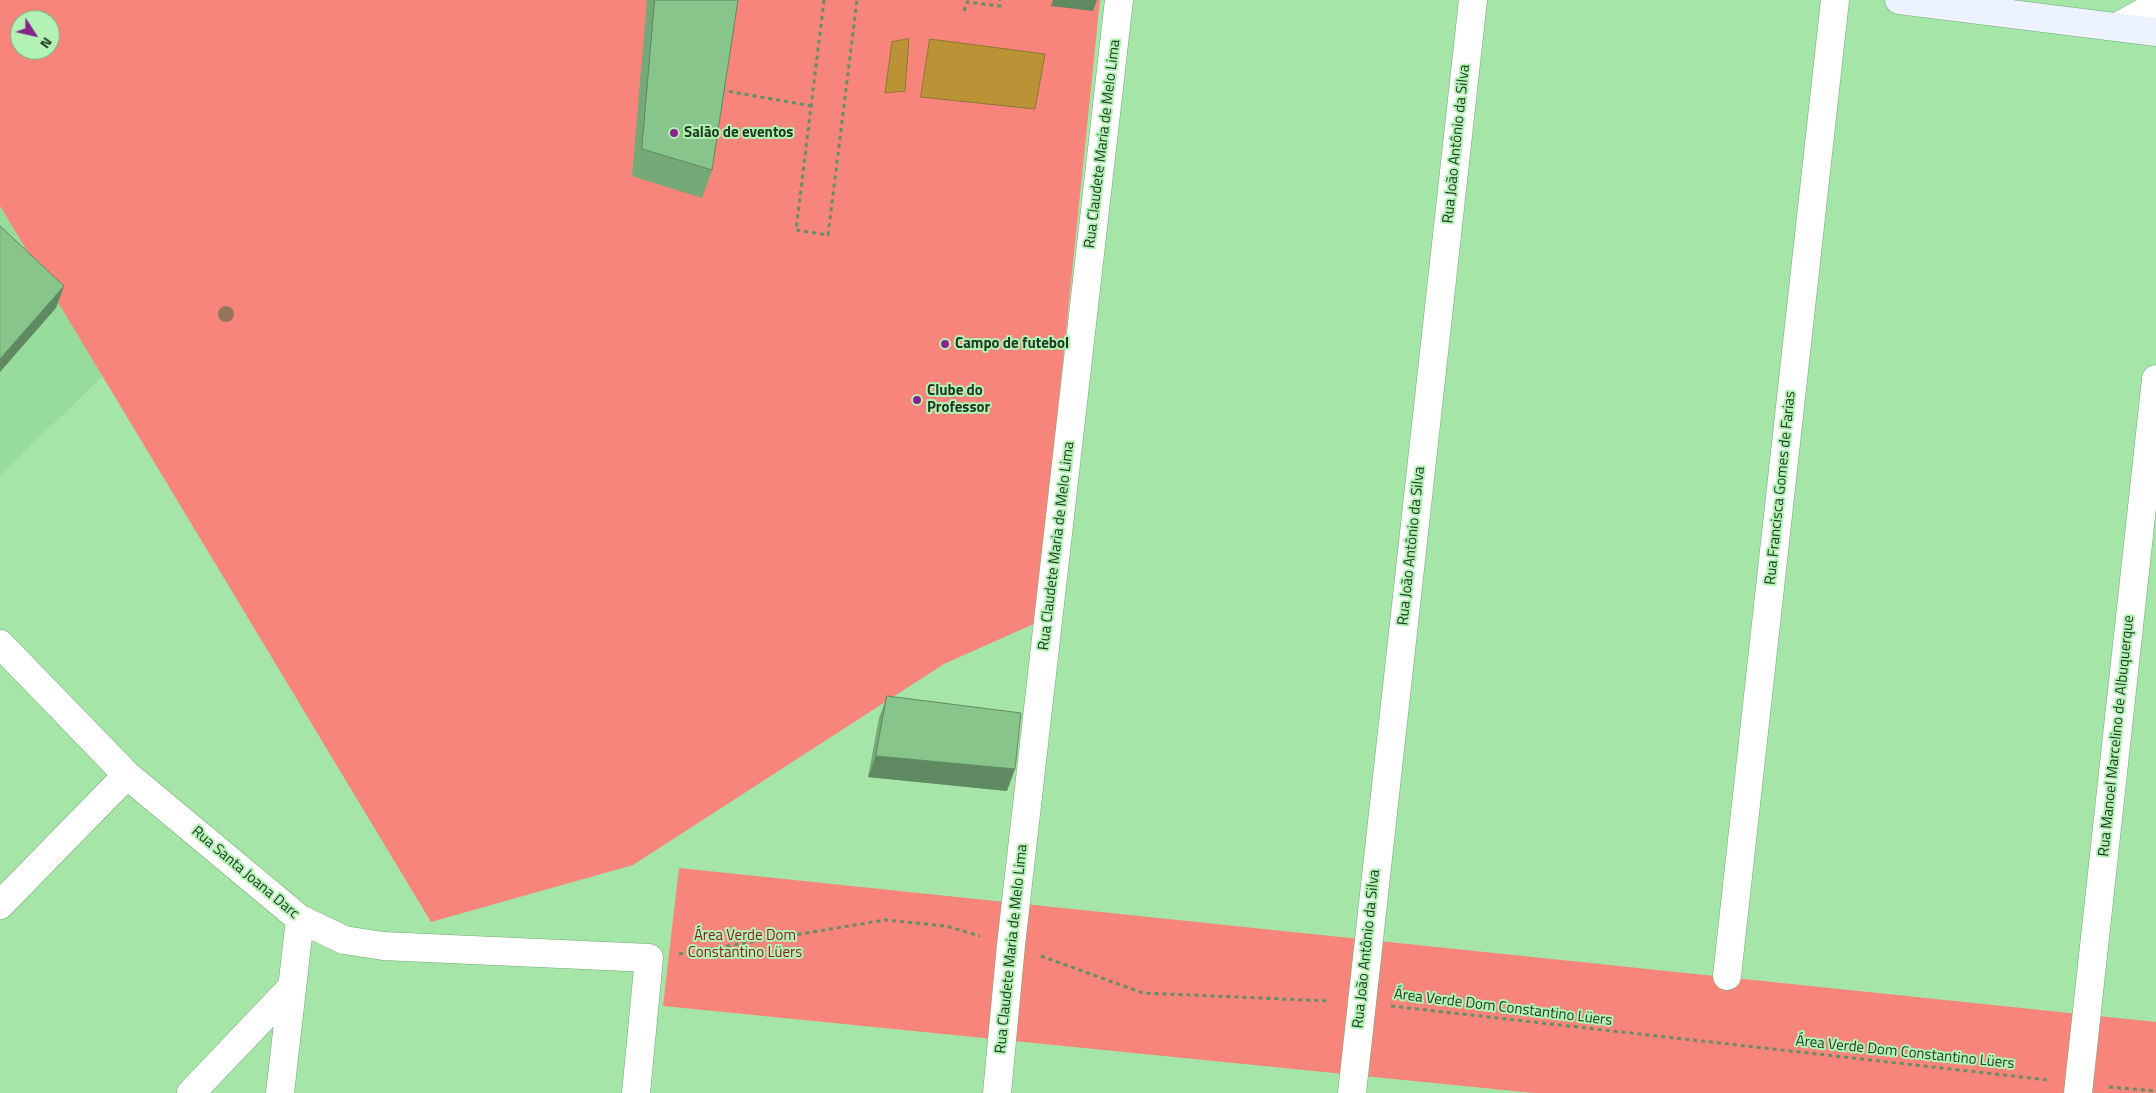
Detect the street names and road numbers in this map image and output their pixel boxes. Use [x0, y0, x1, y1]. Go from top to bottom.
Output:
street label: Rua Claudete Maria de Melo Lima [1081, 39, 1125, 249]
street label: Rua João Antônio da Silva [1440, 64, 1474, 224]
street label: Rua Francisca Gomes de Farias [1762, 390, 1800, 586]
street label: Rua Claudete Maria de Melo Lima [1035, 441, 1079, 651]
street label: Rua João Antônio da Silva [1395, 466, 1429, 626]
street label: Rua Manoel Marcelino de Albuquerque [2095, 614, 2139, 858]
street label: Rua Santa Joana Darc [187, 823, 303, 923]
street label: Rua Claudete Maria de Melo Lima [992, 844, 1032, 1054]
street label: Rua João Antônio da Silva [1350, 869, 1384, 1029]
street label: Área Verde Dom Constantino Lüers [1393, 986, 1613, 1030]
street label: Área Verde Dom Constantino Lüers [1795, 1033, 2015, 1073]

